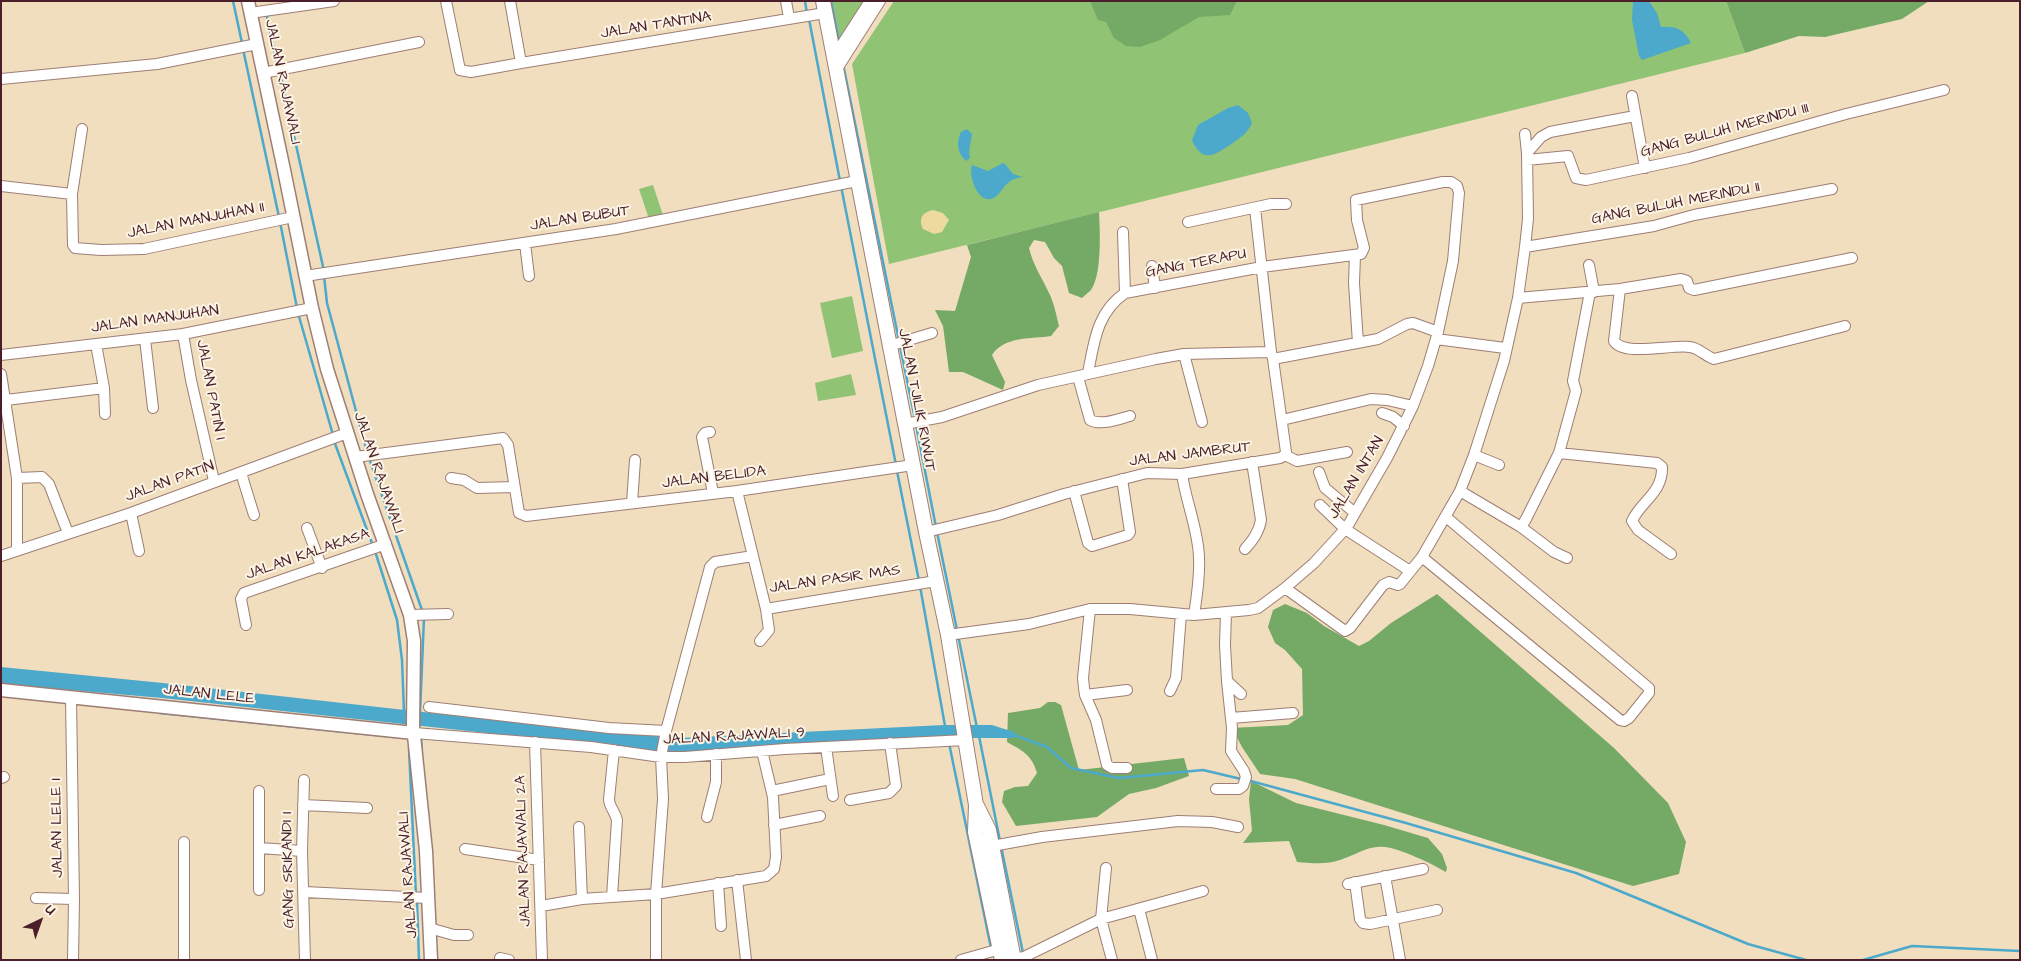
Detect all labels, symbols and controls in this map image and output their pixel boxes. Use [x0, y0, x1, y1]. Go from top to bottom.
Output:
street label: JALAN TANTINA [599, 8, 713, 44]
street label: JALAN RAJAWALI [260, 18, 304, 146]
street label: GANG BULUH MERINDU III [1639, 100, 1811, 162]
street label: GANG BULUH MERINDU II [1590, 179, 1762, 229]
street label: JALAN MANJUHAN II [126, 199, 266, 243]
street label: JALAN BUBUT [529, 202, 631, 236]
street label: GANG TERAPU [1144, 245, 1248, 283]
street label: JALAN MANJUHAN [90, 302, 220, 338]
street label: JALAN TJILIK RIWUT [893, 327, 939, 473]
street label: JALAN PATIN I [191, 339, 229, 441]
street label: JALAN RAJAWALI [349, 410, 407, 536]
street label: JALAN INTAN [1325, 434, 1389, 522]
street label: JALAN JAMBRUT [1128, 439, 1252, 471]
street label: JALAN PATIN [123, 458, 217, 506]
street label: JALAN BELIDA [661, 463, 767, 493]
street label: JALAN KALAKASA [244, 525, 372, 585]
street label: JALAN PASIR MAS [768, 562, 902, 598]
street label: JALAN LELE [163, 681, 255, 709]
street label: JALAN RAJAWALI 9 [663, 724, 805, 750]
street label: JALAN RAJAWALI 2A [512, 775, 536, 927]
street label: JALAN LELE I [48, 778, 68, 878]
street label: GANG SRIKANDI I [279, 811, 299, 929]
street label: JALAN RAJAWALI [396, 811, 422, 939]
north arrow [15, 896, 65, 946]
text: U [40, 900, 60, 920]

